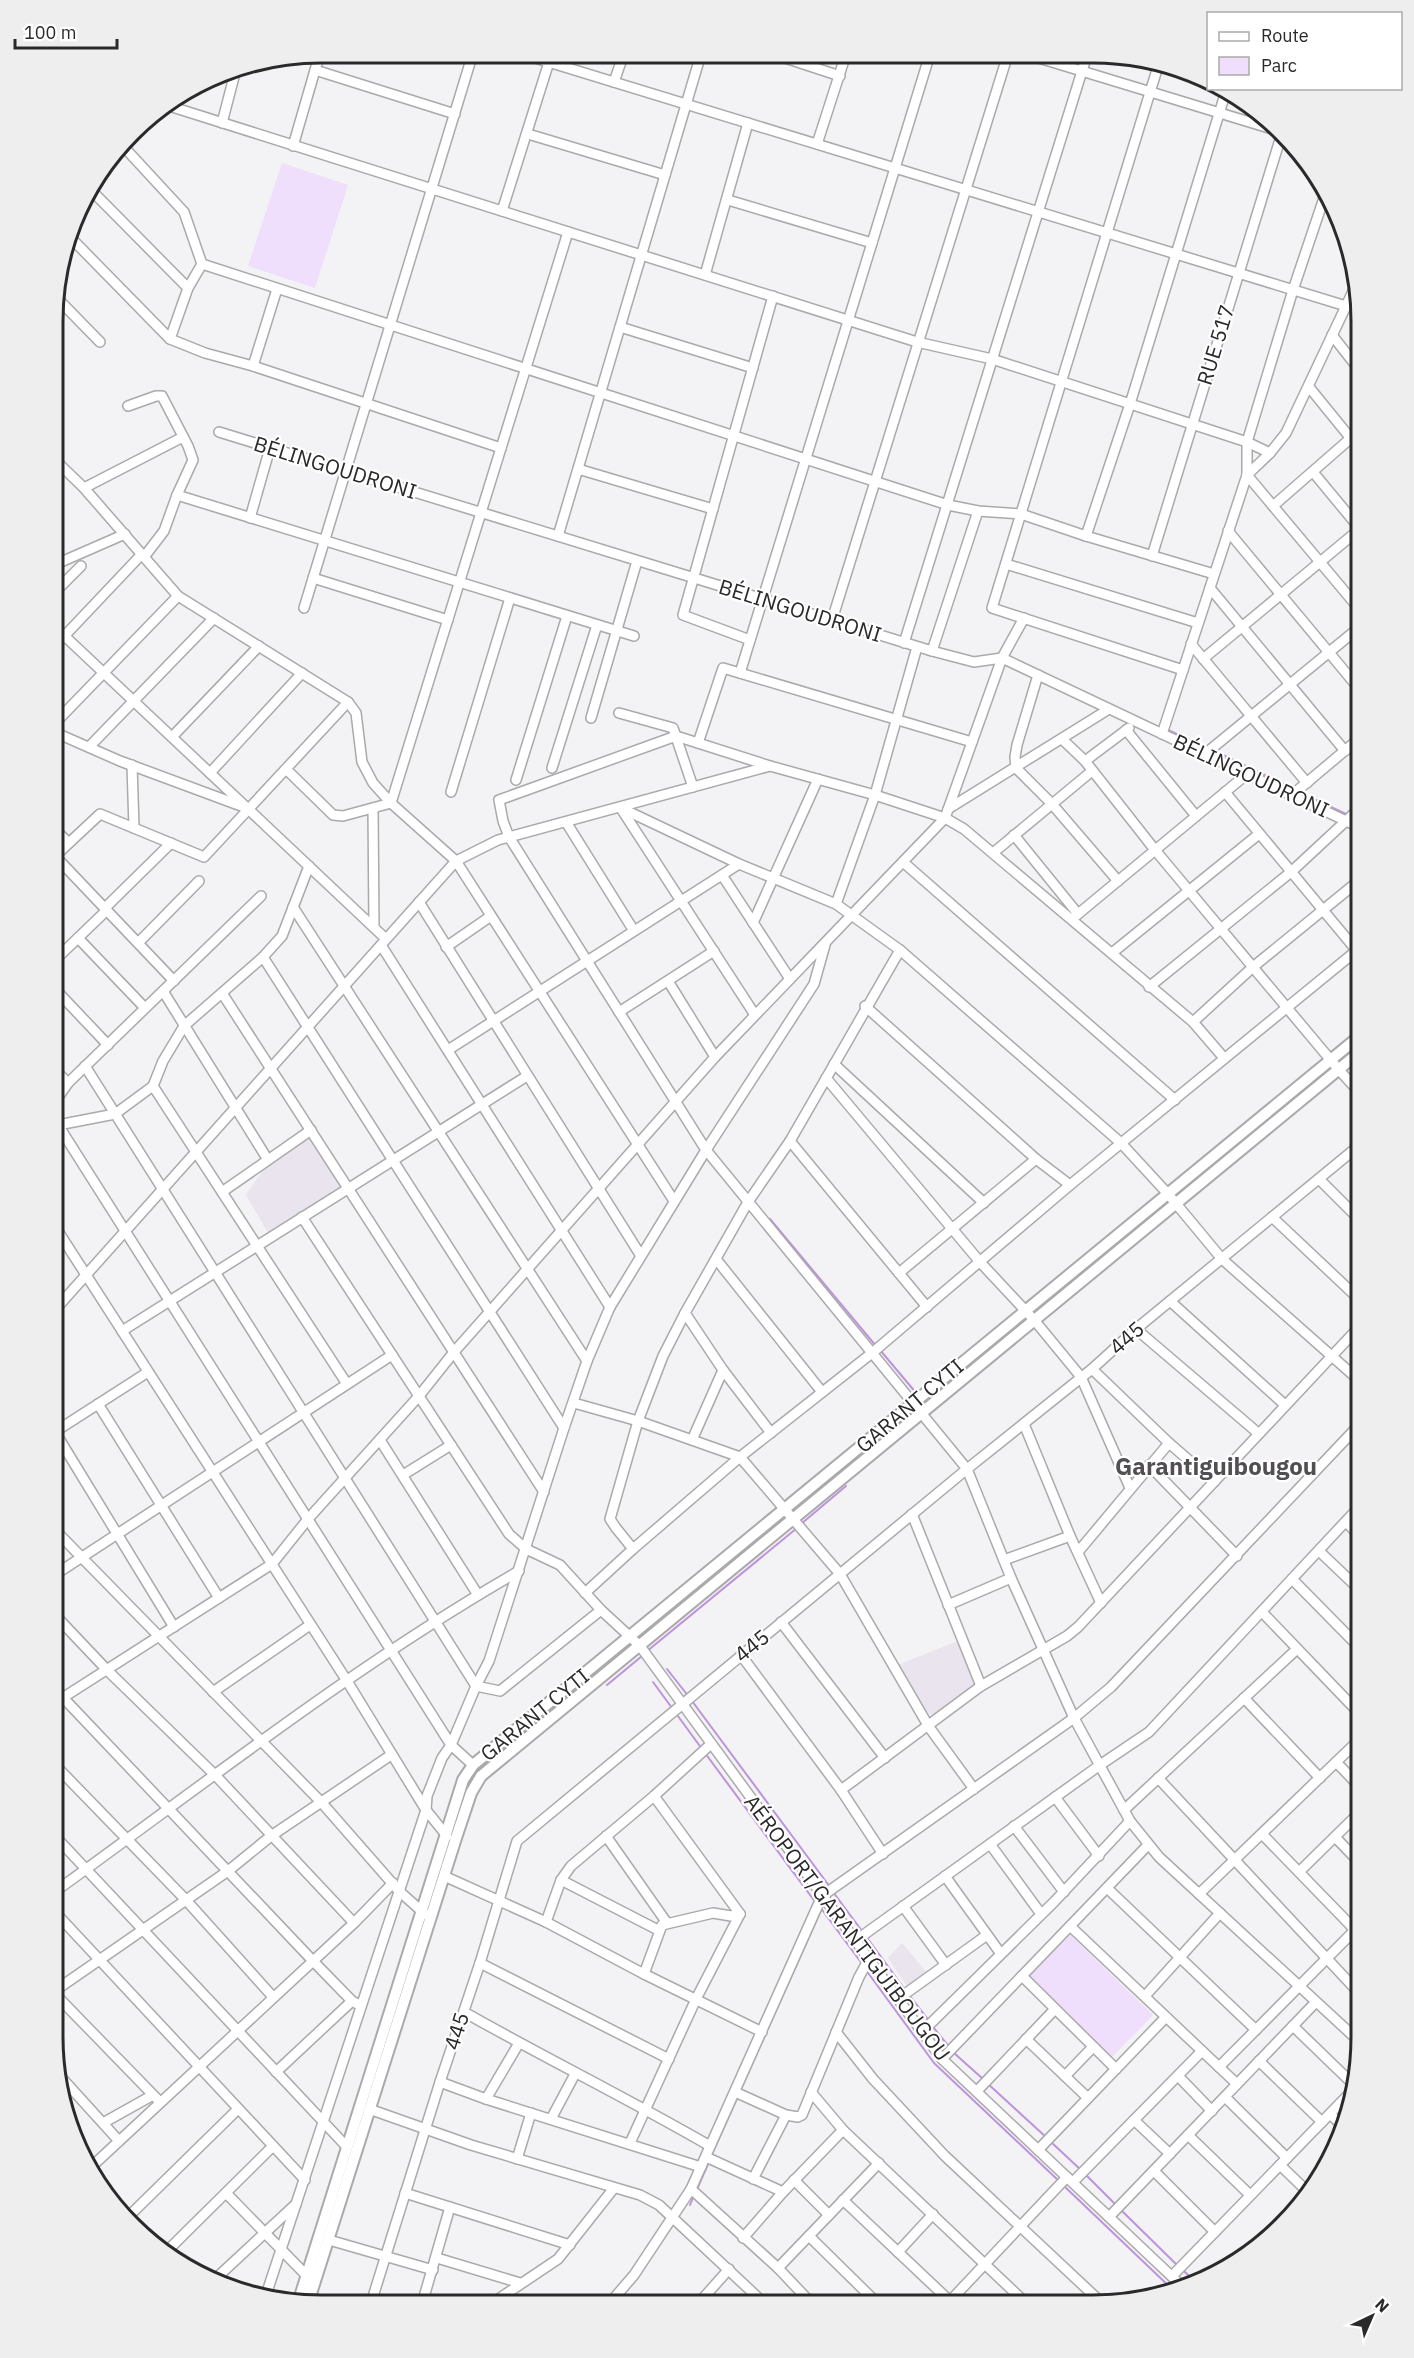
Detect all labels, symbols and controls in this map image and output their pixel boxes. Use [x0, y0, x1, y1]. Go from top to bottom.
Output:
scale bar [15, 12, 117, 50]
legend [1207, 12, 1402, 90]
text: 100 m [24, 21, 76, 44]
text: Route [1261, 24, 1309, 47]
text: Parc [1261, 54, 1297, 77]
street label: RUE 517 [1190, 301, 1240, 388]
street label: BÉLINGOUDRONI [250, 429, 420, 505]
street label: BÉLINGOUDRONI [715, 572, 885, 648]
street label: BÉLINGOUDRONI [1169, 727, 1334, 823]
street label: 445 [1103, 1314, 1150, 1360]
street label: GARANT CYTI [850, 1352, 969, 1459]
district label: Garantiguibougou [1115, 1450, 1317, 1482]
street label: 445 [728, 1622, 775, 1668]
street label: GARANT CYTI [474, 1662, 595, 1767]
street label: AÉROPORT/GARANTIGUIBOUGOU [738, 1789, 957, 2066]
street label: 445 [437, 2008, 475, 2053]
north arrow [1342, 2286, 1402, 2346]
text: N [1371, 2294, 1394, 2316]

